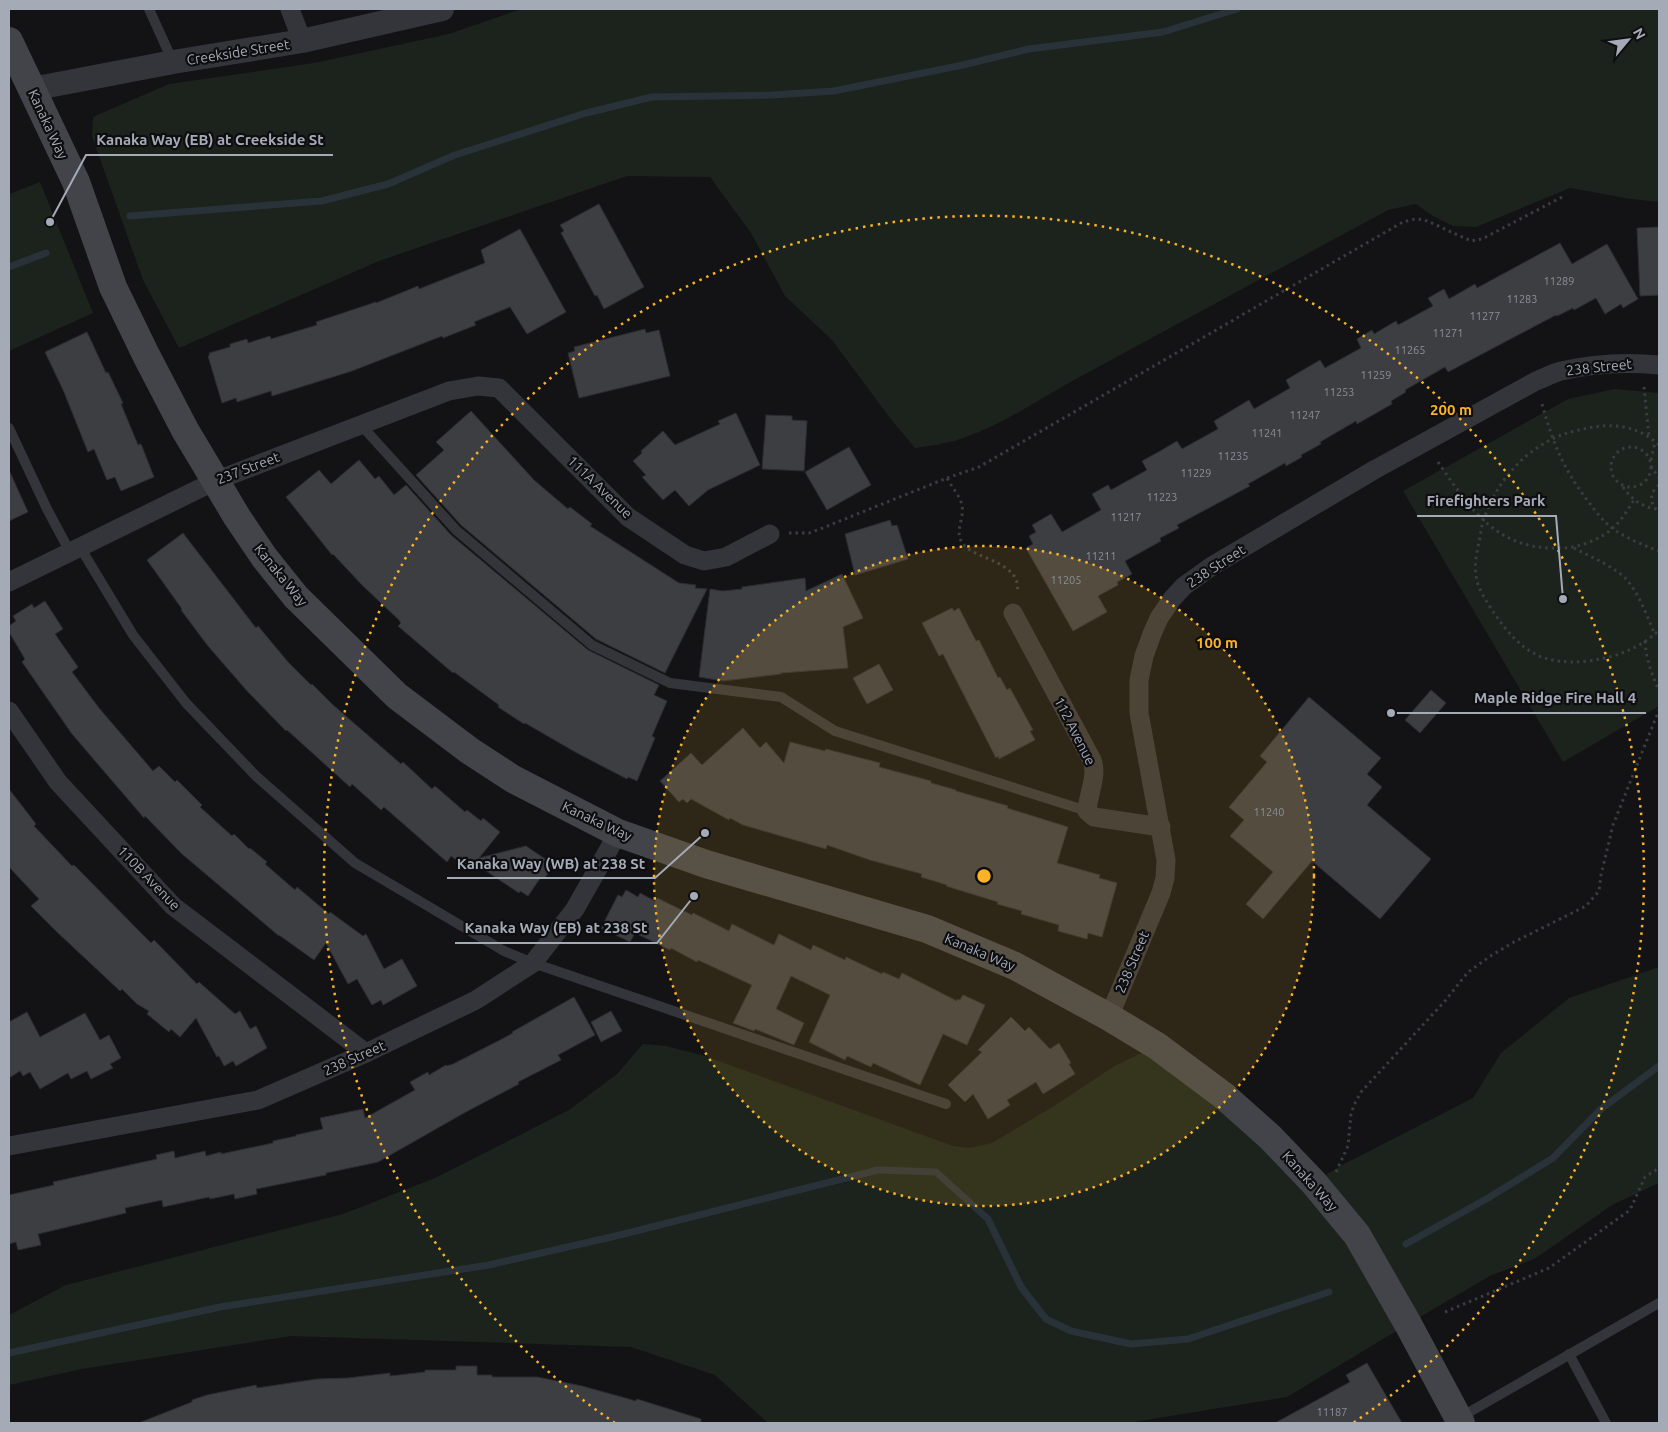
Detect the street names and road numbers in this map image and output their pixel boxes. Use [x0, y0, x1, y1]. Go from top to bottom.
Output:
street label: Creekside Street [185, 36, 291, 68]
street label: Kanaka Way [25, 87, 71, 162]
street label: 238 Street [1565, 356, 1633, 378]
street label: 237 Street [214, 449, 282, 487]
street label: 111A Avenue [565, 452, 635, 522]
street label: Kanaka Way [251, 541, 311, 609]
street label: 238 Street [1184, 541, 1248, 591]
street label: 112 Avenue [1051, 694, 1099, 768]
street label: Kanaka Way [560, 798, 635, 844]
street label: 110B Avenue [114, 843, 184, 913]
street label: 238 Street [1112, 928, 1152, 995]
street label: Kanaka Way [942, 930, 1018, 974]
street label: 238 Street [321, 1037, 388, 1079]
street label: Kanaka Way [1279, 1148, 1341, 1214]

